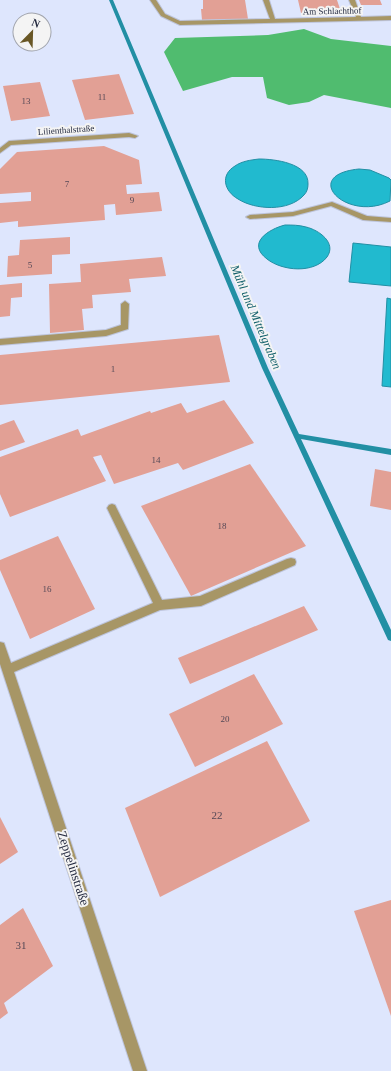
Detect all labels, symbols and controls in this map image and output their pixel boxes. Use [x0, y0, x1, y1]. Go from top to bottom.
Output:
street label: Am Schlachthof [303, 5, 361, 17]
north arrow [12, 12, 52, 52]
text: N [30, 16, 42, 30]
house number: 11 [98, 92, 106, 102]
house number: 13 [22, 96, 31, 106]
street label: Lilienthalstraße [37, 123, 95, 137]
house number: 7 [65, 179, 70, 189]
house number: 9 [130, 195, 135, 205]
house number: 5 [28, 260, 33, 270]
water label: Mühl und Mittelgraben [227, 262, 284, 371]
house number: 1 [111, 364, 115, 374]
house number: 14 [152, 455, 161, 465]
house number: 18 [218, 521, 227, 531]
house number: 16 [43, 584, 52, 594]
house number: 20 [221, 714, 230, 724]
house number: 22 [212, 809, 223, 821]
street label: Zeppelinstraße [54, 829, 93, 907]
house number: 31 [16, 939, 27, 951]

